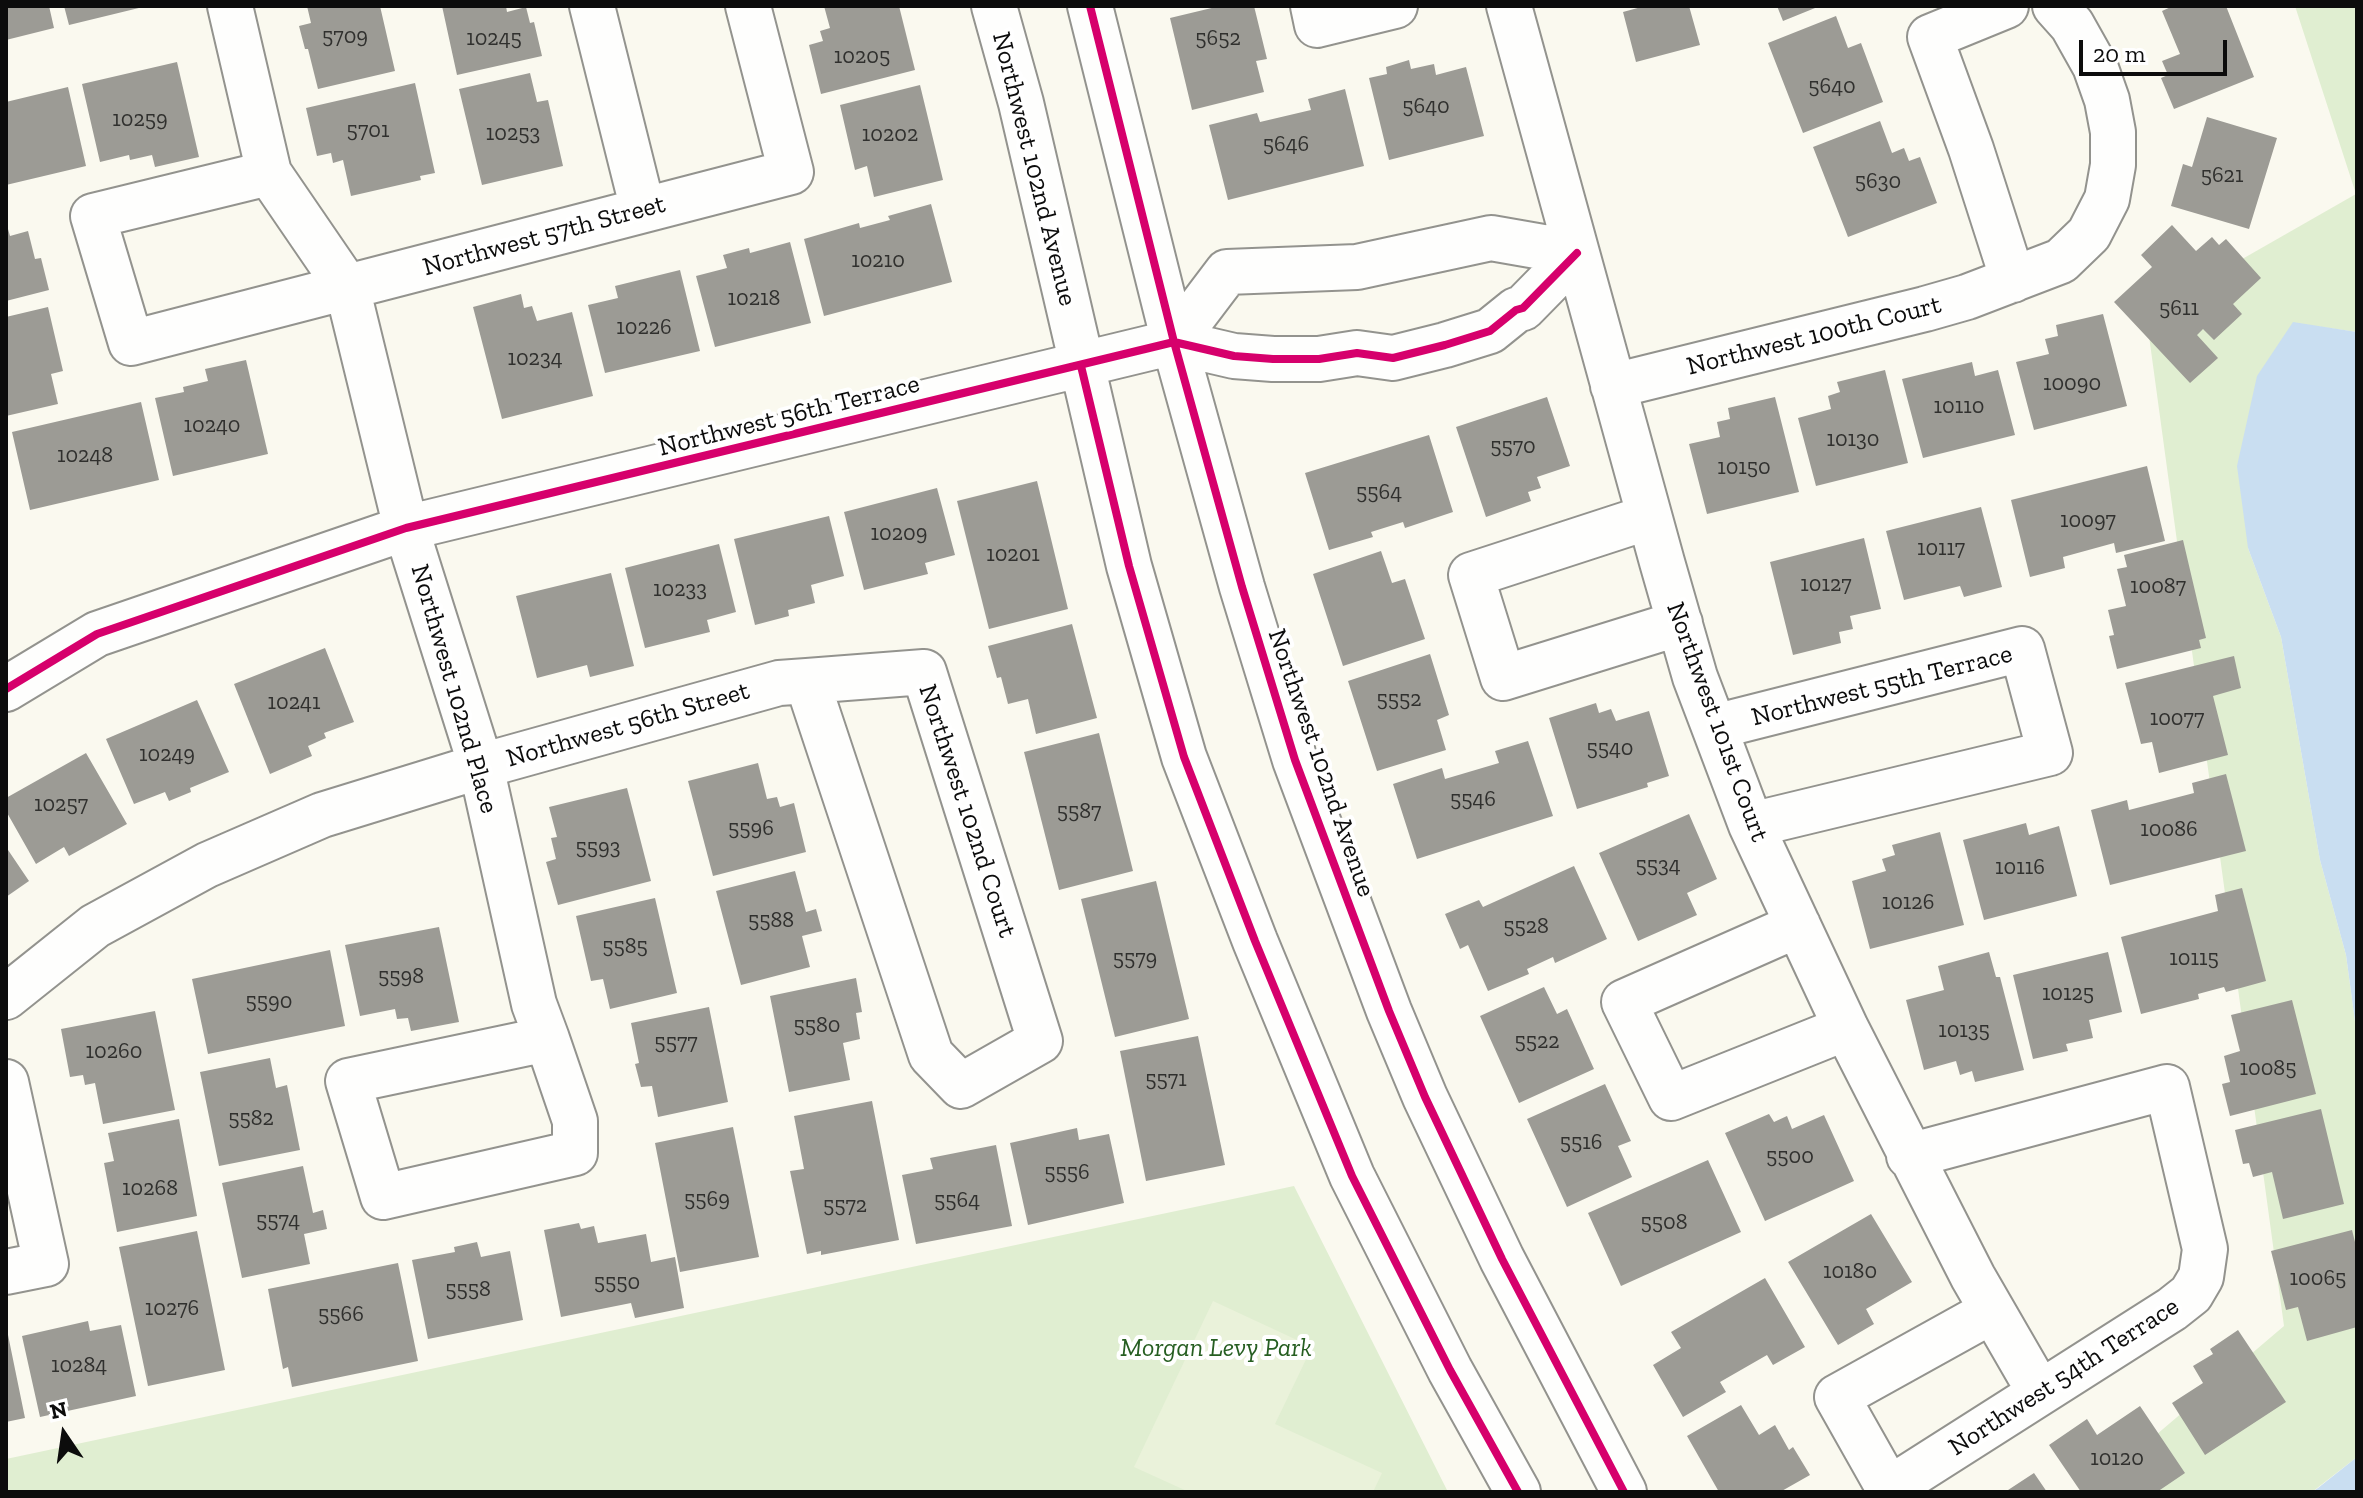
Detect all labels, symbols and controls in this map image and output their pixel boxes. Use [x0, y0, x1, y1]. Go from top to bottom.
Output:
house number: 5709 [322, 24, 368, 50]
scale bar [2083, 24, 2231, 74]
house number: 10245 [466, 26, 522, 52]
house number: 5652 [1195, 26, 1241, 52]
street label: Northwest 102nd Avenue [985, 29, 1083, 309]
text: 20 m [2093, 39, 2145, 68]
house number: 10205 [834, 44, 890, 70]
house number: 5640 [1808, 74, 1856, 100]
house number: 5640 [1402, 94, 1450, 120]
house number: 10259 [112, 107, 168, 133]
house number: 5701 [347, 118, 389, 144]
house number: 10253 [486, 121, 540, 147]
house number: 10202 [862, 122, 918, 148]
house number: 5646 [1263, 132, 1309, 158]
house number: 5621 [2201, 163, 2243, 189]
house number: 5630 [1855, 169, 1901, 195]
street label: Northwest 57th Street [419, 189, 669, 283]
house number: 10210 [851, 248, 905, 274]
house number: 10218 [728, 286, 780, 312]
street label: Northwest 100th Court [1684, 289, 1944, 383]
house number: 5611 [2159, 296, 2199, 322]
house number: 10226 [616, 315, 672, 341]
house number: 10234 [507, 346, 563, 372]
street label: Northwest 56th Terrace [655, 368, 923, 464]
house number: 10090 [2043, 371, 2101, 397]
house number: 10110 [1934, 394, 1984, 420]
house number: 10240 [183, 413, 241, 439]
house number: 10130 [1826, 427, 1880, 453]
house number: 5570 [1490, 434, 1536, 460]
house number: 10248 [57, 443, 113, 469]
house number: 10150 [1717, 455, 1771, 481]
house number: 5564 [1356, 480, 1402, 506]
house number: 10097 [2060, 508, 2116, 534]
house number: 10209 [871, 521, 927, 547]
house number: 10117 [1917, 536, 1965, 562]
house number: 10201 [986, 542, 1040, 568]
street label: Northwest 102nd Place [404, 561, 504, 817]
house number: 10127 [1800, 572, 1852, 598]
house number: 10087 [2130, 574, 2186, 600]
house number: 10233 [653, 577, 707, 603]
street label: Northwest 101st Court [1659, 598, 1775, 846]
street label: Northwest 102nd Avenue [1260, 625, 1382, 901]
street label: Northwest 55th Terrace [1748, 639, 2016, 733]
street label: Northwest 56th Street [503, 675, 753, 775]
street label: Northwest 102nd Court [911, 681, 1023, 941]
house number: 5552 [1376, 687, 1422, 713]
house number: 10241 [268, 690, 320, 716]
house number: 10077 [2150, 706, 2204, 732]
house number: 5540 [1586, 736, 1634, 762]
house number: 10249 [139, 742, 195, 768]
house number: 5546 [1450, 787, 1496, 813]
house number: 10257 [34, 792, 88, 818]
house number: 5587 [1057, 799, 1101, 825]
house number: 5596 [728, 816, 774, 842]
house number: 10086 [2140, 817, 2198, 843]
house number: 5593 [576, 835, 620, 861]
house number: 5534 [1635, 853, 1681, 879]
house number: 10116 [1995, 855, 2045, 881]
house number: 10126 [1882, 890, 1934, 916]
house number: 5588 [748, 908, 794, 934]
house number: 5528 [1503, 914, 1549, 940]
house number: 5585 [602, 934, 648, 960]
house number: 5579 [1113, 946, 1157, 972]
house number: 10115 [2169, 946, 2219, 972]
house number: 5598 [378, 964, 424, 990]
house number: 10125 [2042, 981, 2094, 1007]
house number: 5590 [246, 989, 292, 1015]
house number: 5580 [793, 1013, 841, 1039]
house number: 10135 [1938, 1018, 1990, 1044]
house number: 5522 [1514, 1029, 1560, 1055]
house number: 5577 [654, 1030, 698, 1056]
house number: 10260 [86, 1039, 142, 1065]
house number: 10085 [2240, 1056, 2296, 1082]
house number: 5571 [1145, 1067, 1187, 1093]
house number: 5582 [228, 1106, 274, 1132]
house number: 5516 [1560, 1130, 1602, 1156]
house number: 5500 [1766, 1144, 1814, 1170]
house number: 5556 [1044, 1160, 1090, 1186]
house number: 10268 [122, 1176, 178, 1202]
house number: 5569 [684, 1187, 730, 1213]
house number: 5564 [934, 1188, 980, 1214]
house number: 5572 [823, 1193, 867, 1219]
house number: 5574 [256, 1208, 300, 1234]
house number: 5508 [1640, 1210, 1688, 1236]
house number: 10180 [1823, 1259, 1877, 1285]
house number: 10065 [2290, 1266, 2346, 1292]
house number: 5550 [594, 1270, 640, 1296]
house number: 5558 [445, 1277, 491, 1303]
street label: Northwest 54th Terrace [1943, 1291, 2185, 1463]
house number: 10276 [145, 1296, 199, 1322]
house number: 5566 [318, 1302, 364, 1328]
park label: Morgan Levy Park [1120, 1333, 1312, 1365]
house number: 10284 [51, 1353, 107, 1379]
north arrow [24, 1394, 104, 1474]
text: N [47, 1395, 70, 1425]
house number: 10120 [2090, 1446, 2144, 1472]

